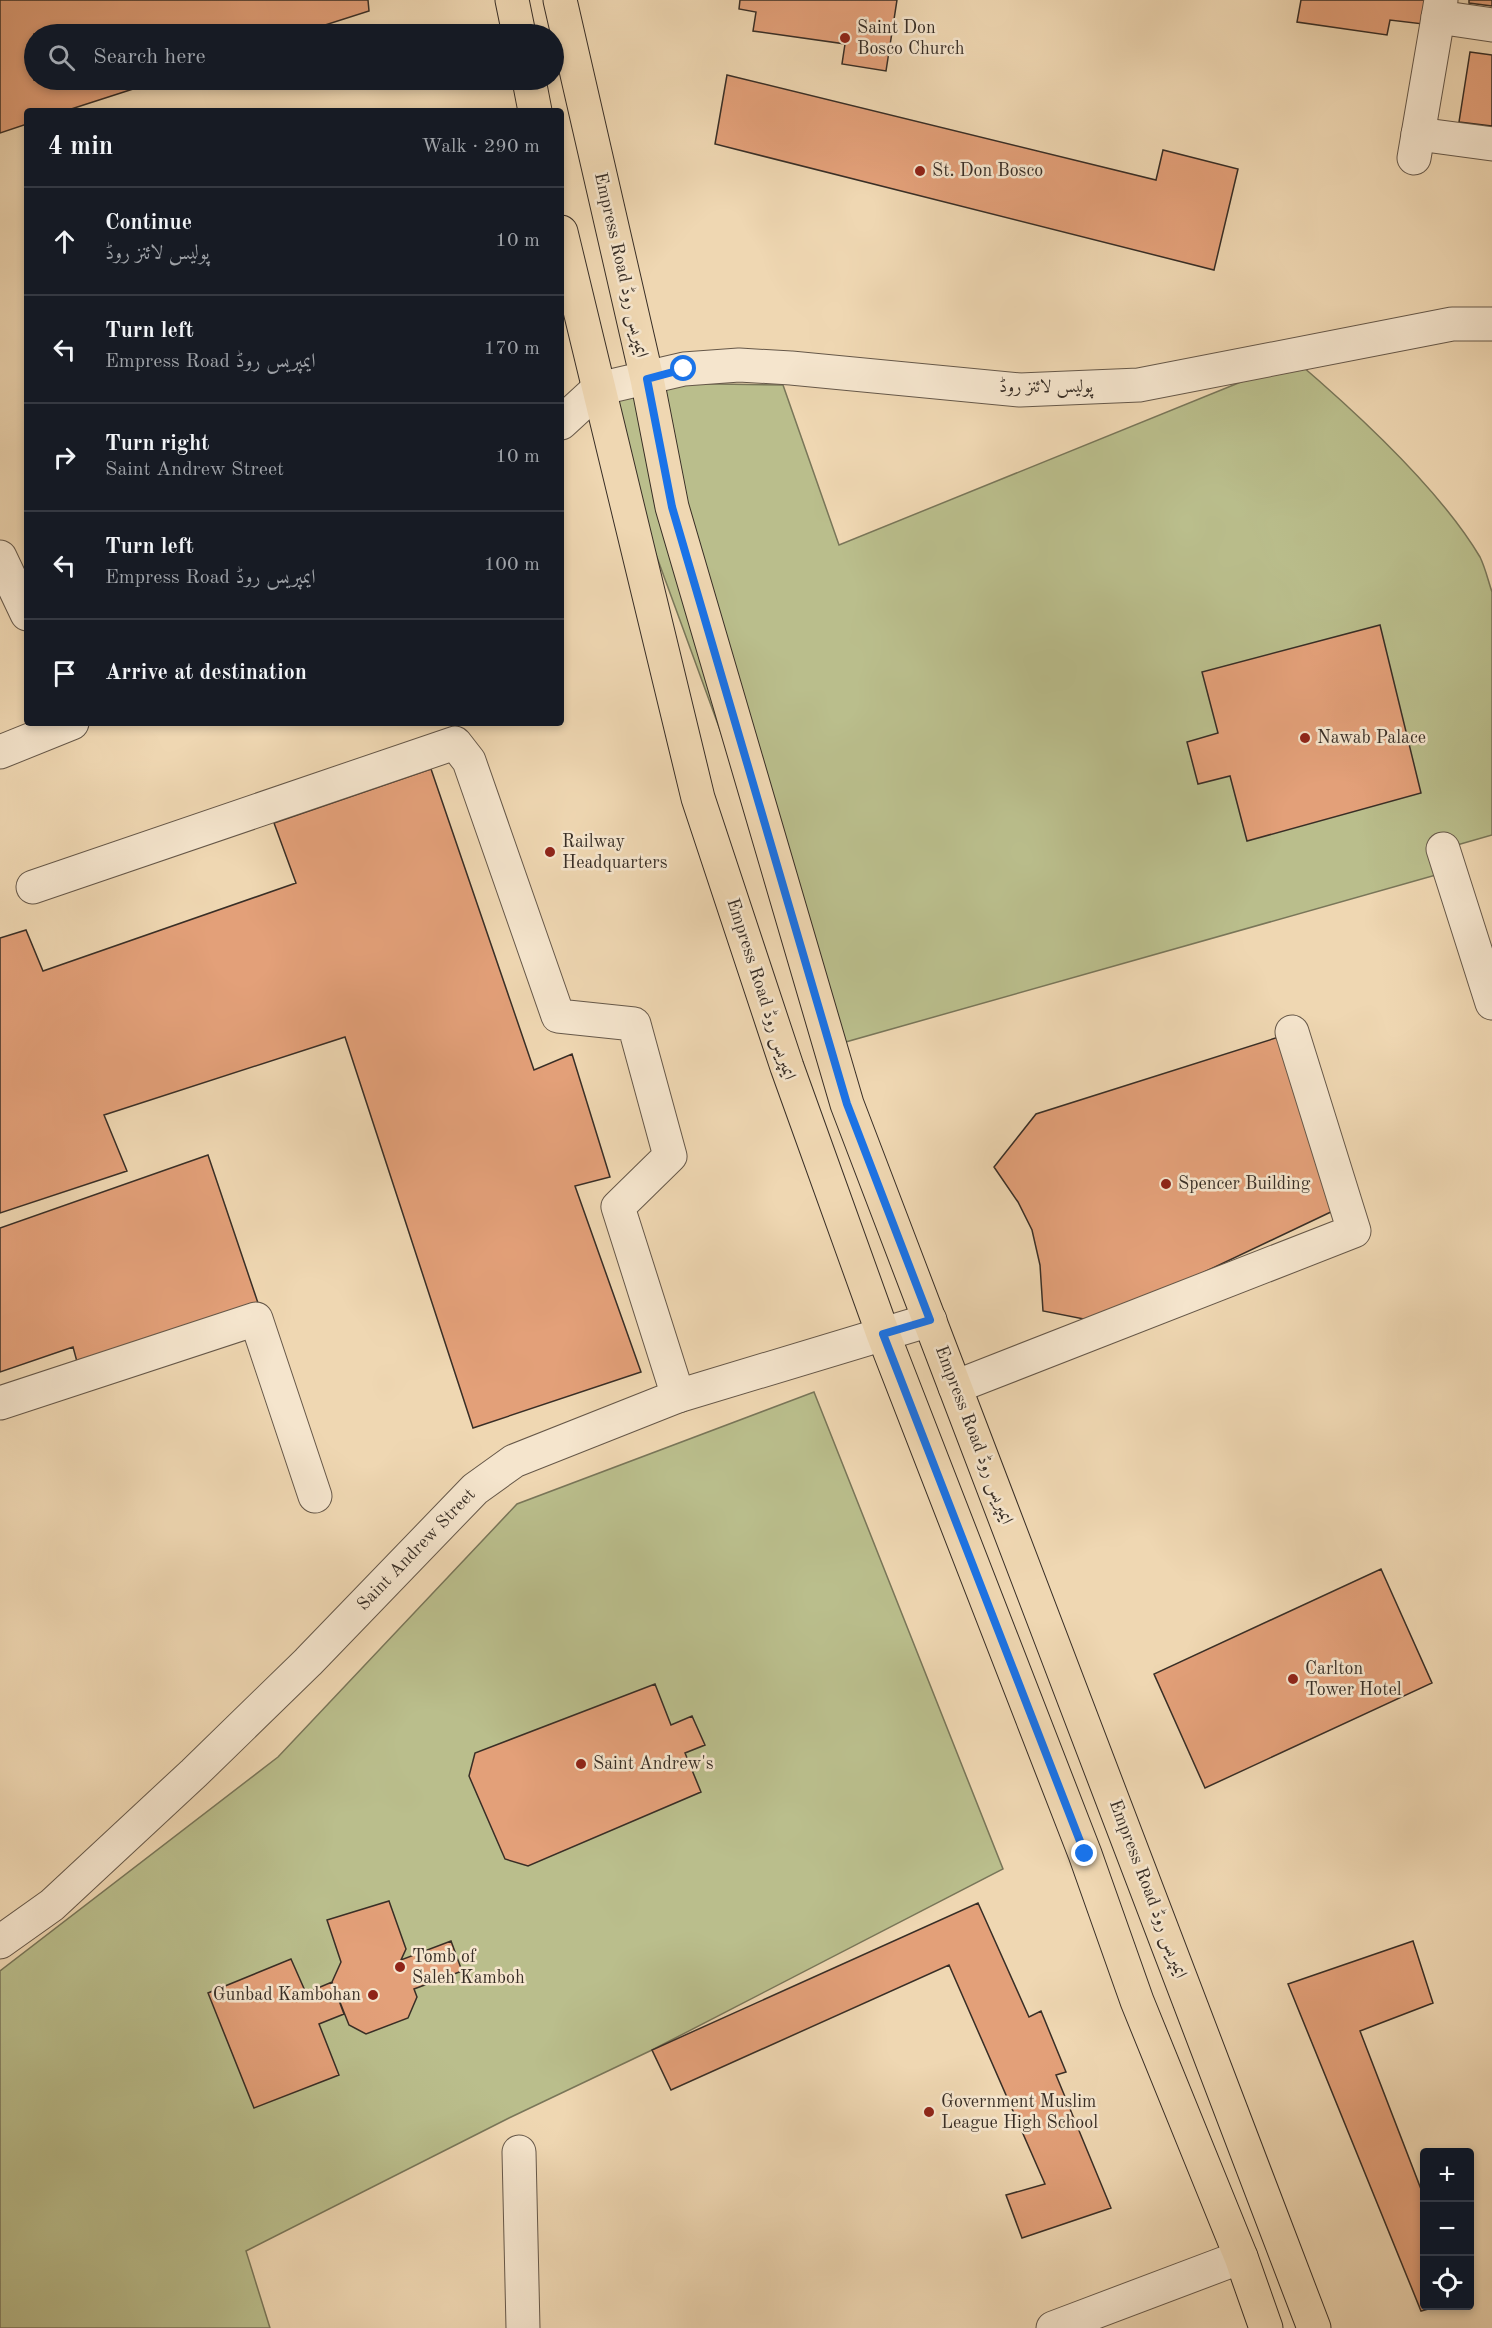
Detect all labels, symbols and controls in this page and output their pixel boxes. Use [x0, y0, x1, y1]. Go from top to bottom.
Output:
place label: Saint Don Bosco Church [857, 19, 965, 58]
search box [24, 24, 564, 90]
marker: Saint Don Bosco Church [838, 31, 852, 45]
icon: search [45, 41, 78, 74]
text: Search here [93, 46, 206, 68]
text: 4 min [48, 134, 113, 160]
text: Walk · 290 m [421, 137, 540, 157]
place label: St. Don Bosco [932, 162, 1043, 180]
marker: St. Don Bosco [913, 164, 927, 178]
street label: Empress Road ایمپریس روڈ [589, 170, 653, 360]
text: Continue [105, 212, 192, 234]
icon: ahead [48, 225, 81, 258]
text: 10 m [495, 231, 540, 251]
text: پولیس لائنز روڈ [105, 244, 209, 264]
text: Turn left [105, 320, 194, 342]
icon: left [48, 333, 81, 366]
text: 170 m [484, 339, 540, 359]
text: Empress Road ایمپریس روڈ [105, 352, 315, 372]
route start [670, 355, 696, 381]
street label: پولیس لائنز روڈ [999, 376, 1095, 399]
text: Turn right [105, 433, 209, 455]
icon: right [48, 441, 81, 474]
text: 10 m [495, 447, 540, 467]
text: Saint Andrew Street [105, 460, 284, 480]
text: Turn left [105, 536, 194, 558]
icon: left [48, 549, 81, 582]
text: 100 m [484, 555, 540, 575]
text: Empress Road ایمپریس روڈ [105, 568, 315, 588]
icon: arrive [48, 657, 81, 690]
text: Arrive at destination [105, 662, 307, 684]
place label: Nawab Palace [1317, 729, 1426, 747]
marker: Nawab Palace [1298, 731, 1312, 745]
place label: Railway Headquarters [562, 833, 668, 872]
marker: Railway Headquarters [543, 845, 557, 859]
street label: Empress Road ایمپریس روڈ [721, 896, 801, 1083]
place label: Spencer Building [1178, 1175, 1311, 1193]
marker: Spencer Building [1159, 1177, 1173, 1191]
street label: Empress Road ایمپریس روڈ [930, 1343, 1018, 1527]
street label: Saint Andrew Street [354, 1485, 479, 1614]
place label: Carlton Tower Hotel [1305, 1660, 1402, 1699]
marker: Carlton Tower Hotel [1286, 1672, 1300, 1686]
place label: Saint Andrew's [593, 1755, 714, 1773]
marker: Saint Andrew's [574, 1757, 588, 1771]
street label: Empress Road ایمپریس روڈ [1104, 1797, 1192, 1981]
route end [1071, 1840, 1097, 1866]
place label: Tomb of Saleh Kamboh [412, 1948, 525, 1987]
marker: Tomb of Saleh Kamboh [393, 1960, 407, 1974]
place label: Gunbad Kambohan [213, 1986, 361, 2004]
marker: Gunbad Kambohan [366, 1988, 380, 2002]
place label: Government Muslim League High School [941, 2093, 1098, 2132]
marker: Government Muslim League High School [922, 2105, 936, 2119]
map controls [1420, 2148, 1474, 2310]
button: + [1420, 2148, 1474, 2202]
button: − [1420, 2202, 1474, 2256]
button: locate [1420, 2256, 1474, 2310]

